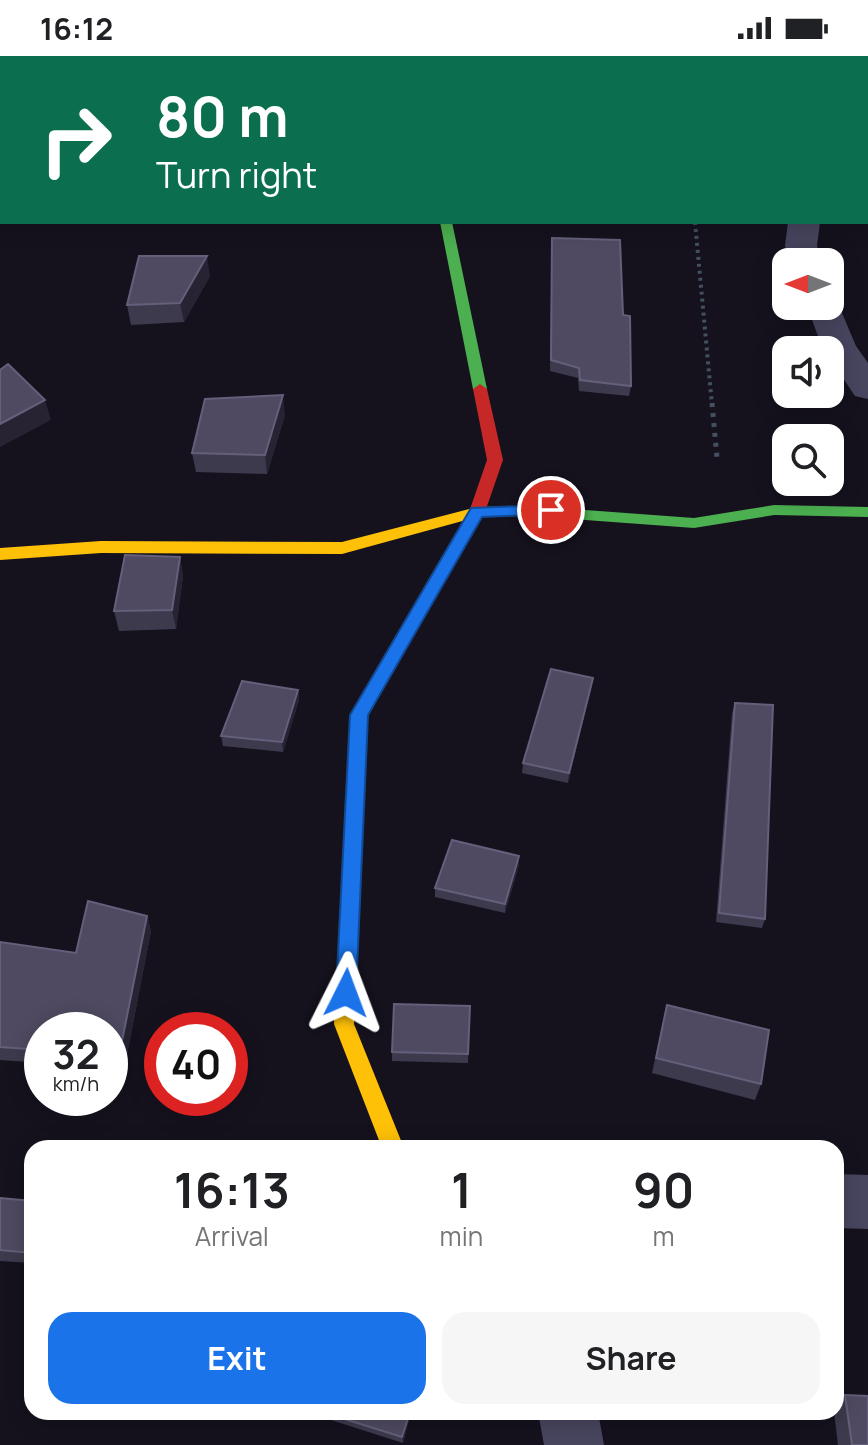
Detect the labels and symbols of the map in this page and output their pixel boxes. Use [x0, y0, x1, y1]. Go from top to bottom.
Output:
north arrow [772, 248, 844, 320]
pin [517, 476, 585, 544]
position arrow [304, 951, 388, 1035]
speed limit sign: 40 [144, 1012, 248, 1116]

